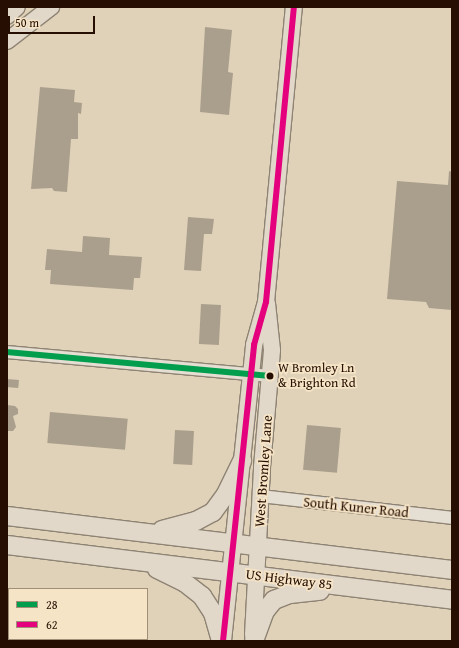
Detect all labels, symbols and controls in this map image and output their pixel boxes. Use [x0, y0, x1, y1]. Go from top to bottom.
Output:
scale bar [10, 8, 97, 34]
text: 50 m [15, 14, 39, 31]
place label: W Bromley Ln & Brighton Rd [278, 361, 356, 392]
marker: W Bromley Ln & Brighton Rd [265, 371, 275, 381]
street label: West Bromley Lane [251, 415, 275, 527]
street label: South Kuner Road [302, 493, 410, 521]
street label: US Highway 85 [245, 565, 333, 593]
legend [8, 588, 148, 640]
text: 28 [46, 596, 58, 613]
text: 62 [46, 616, 58, 633]

